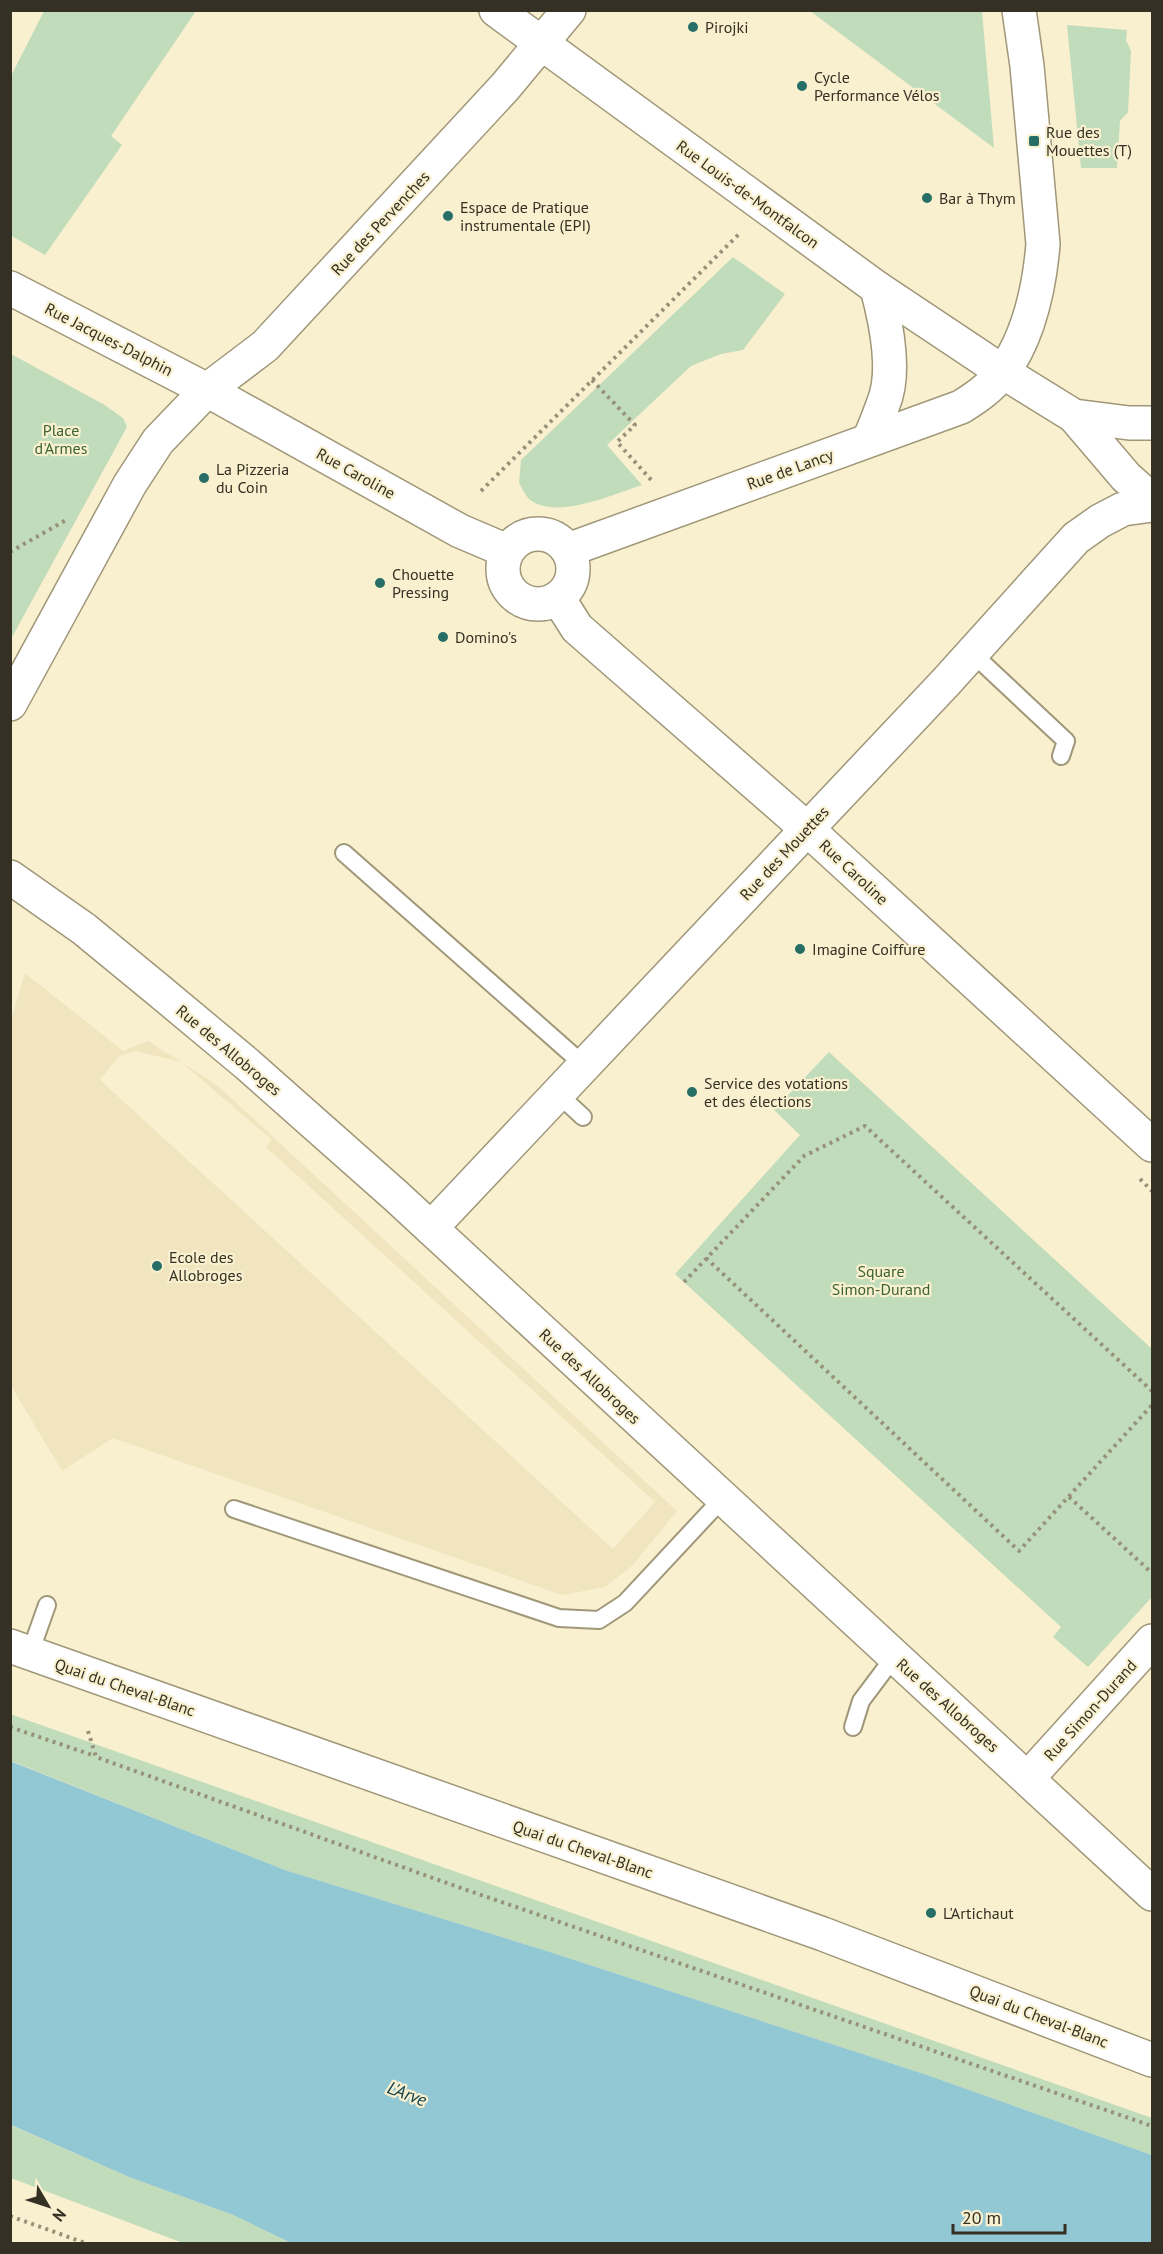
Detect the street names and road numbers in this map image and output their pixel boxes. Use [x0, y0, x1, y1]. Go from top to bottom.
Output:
street label: Rue Louis-de-Montfalcon [673, 136, 823, 252]
street label: Rue des Pervenches [327, 167, 434, 279]
street label: Rue Jacques-Dalphin [42, 298, 176, 380]
street label: Rue Caroline [313, 443, 399, 503]
street label: Rue de Lancy [744, 444, 836, 494]
street label: Rue des Mouettes [735, 802, 833, 904]
street label: Rue Caroline [815, 835, 893, 909]
street label: Rue des Allobroges [172, 1000, 286, 1100]
street label: Rue des Allobroges [535, 1324, 645, 1428]
street label: Quai du Cheval-Blanc [52, 1654, 198, 1720]
street label: Rue des Allobroges [893, 1654, 1004, 1756]
street label: Rue Simon-Durand [1039, 1655, 1141, 1765]
street label: Quai du Cheval-Blanc [510, 1816, 656, 1882]
street label: Quai du Cheval-Blanc [967, 1980, 1111, 2052]

